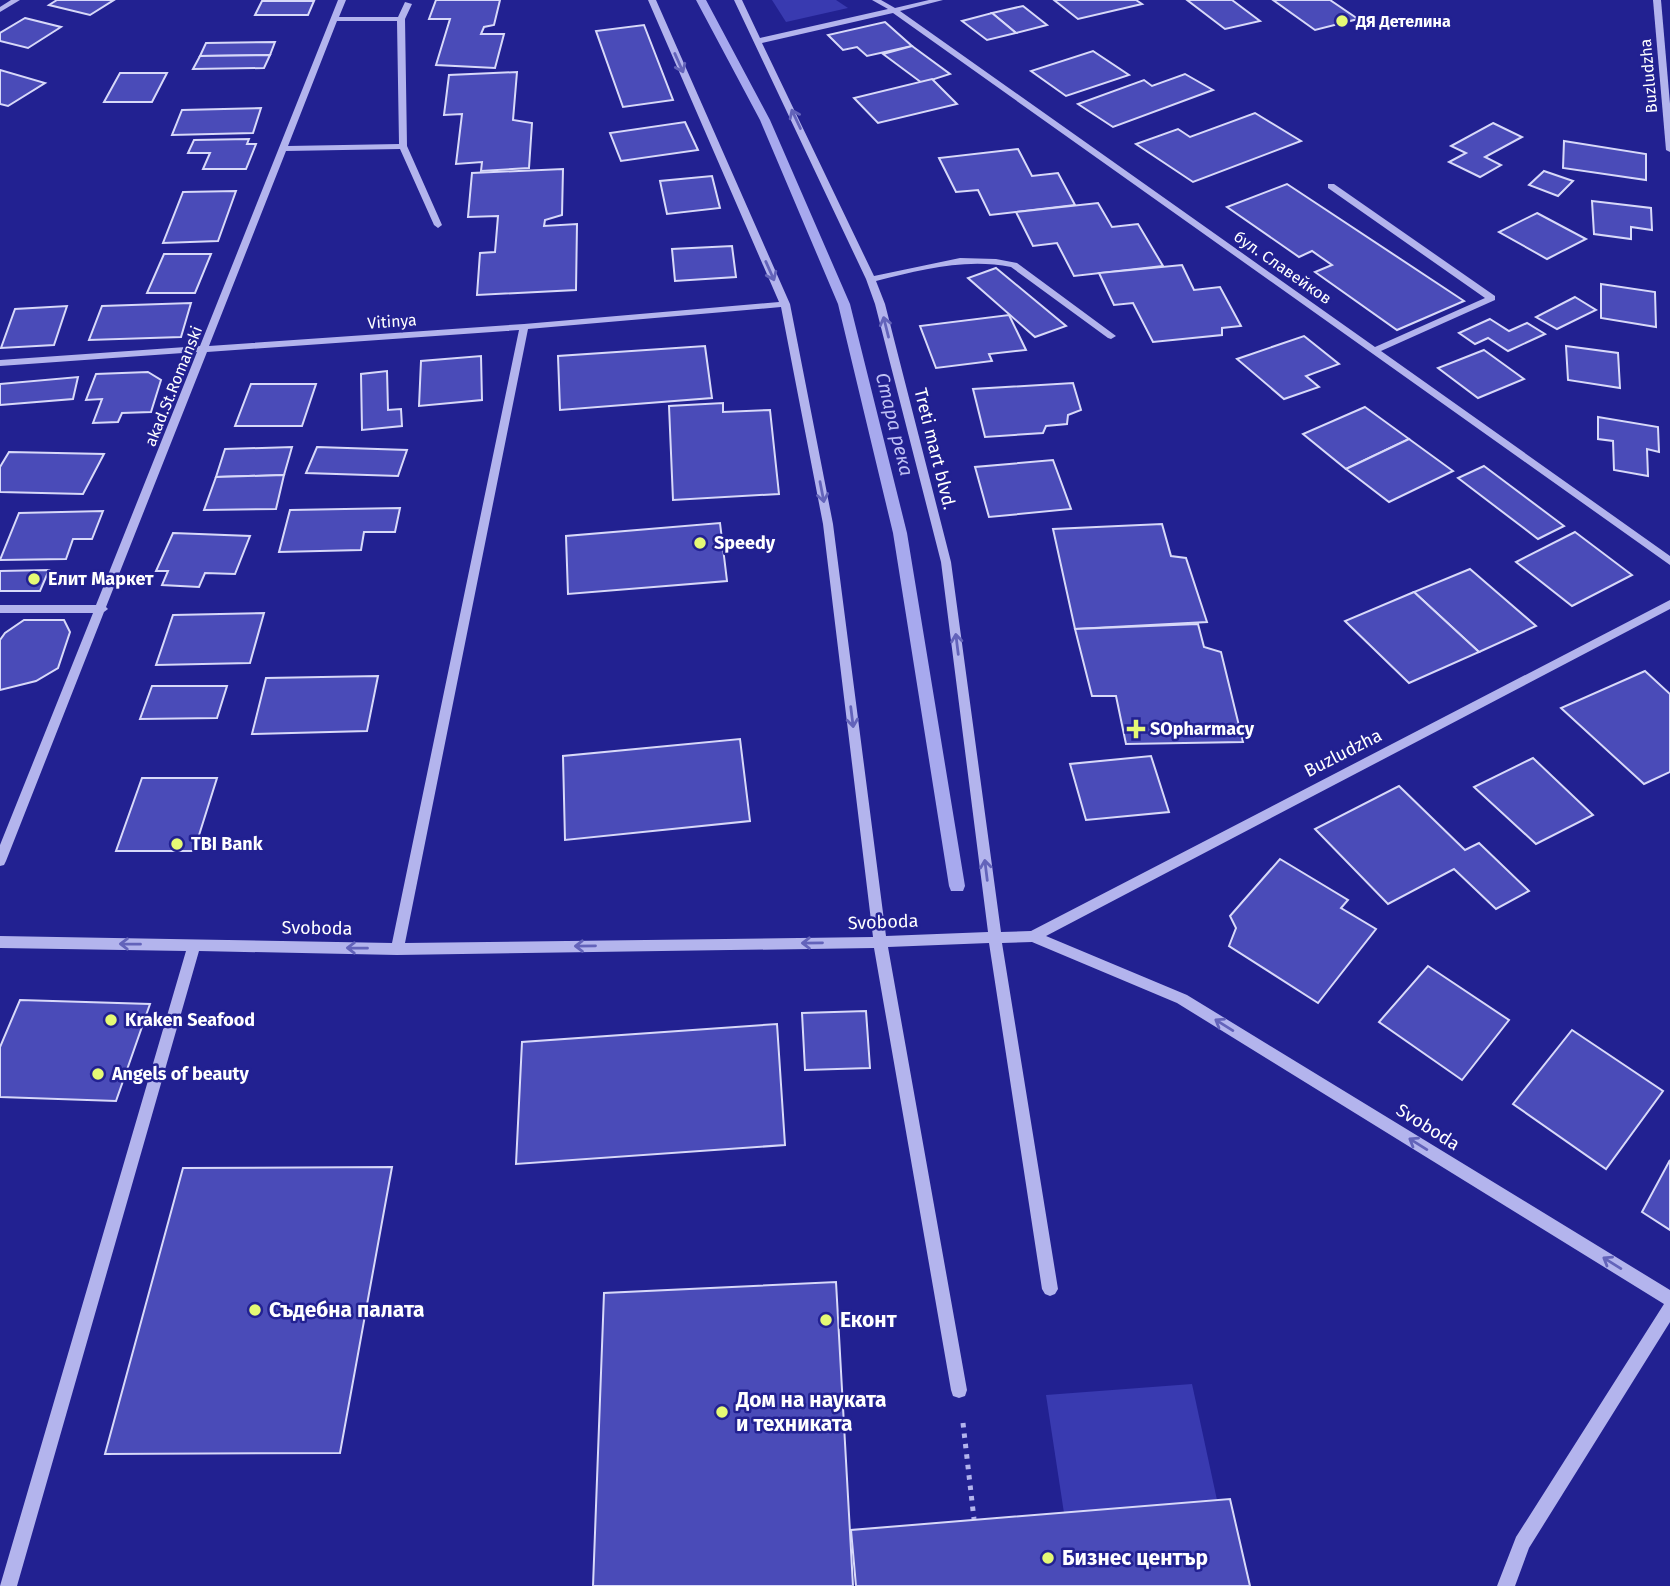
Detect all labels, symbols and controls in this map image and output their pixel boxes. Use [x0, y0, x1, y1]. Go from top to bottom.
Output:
place label: ДЯ Детелина [1355, 12, 1451, 31]
marker: ДЯ Детелина [1334, 13, 1350, 29]
street label: Buzludzha [1636, 38, 1661, 114]
one-way arrow [673, 51, 686, 73]
one-way arrow [788, 109, 802, 130]
street label: бул. Славейков [1230, 227, 1335, 308]
one-way arrow [765, 260, 778, 281]
street label: Vitinya [367, 310, 417, 333]
one-way arrow [879, 316, 892, 339]
street label: akad.St.Romanski [141, 323, 206, 449]
water label: Стара река [871, 370, 918, 478]
street label: Treti mart blvd. [909, 386, 961, 512]
one-way arrow [815, 480, 829, 503]
place label: Speedy [714, 532, 776, 554]
marker: Speedy [692, 535, 708, 551]
place label: Елит Маркет [48, 568, 154, 590]
marker: Елит Маркет [26, 571, 42, 587]
one-way arrow [950, 633, 963, 656]
one-way arrow [846, 705, 859, 728]
place label: SOpharmacy [1150, 718, 1255, 740]
marker: SOpharmacy [1128, 721, 1144, 737]
street label: Buzludzha [1301, 724, 1385, 782]
place label: TBI Bank [191, 833, 264, 855]
marker: TBI Bank [169, 836, 185, 852]
one-way arrow [980, 859, 993, 882]
street label: Svoboda [847, 910, 919, 934]
street label: Svoboda [281, 916, 353, 940]
one-way arrow [801, 936, 824, 950]
one-way arrow [119, 937, 142, 951]
one-way arrow [574, 939, 597, 953]
one-way arrow [346, 942, 369, 955]
place label: Kraken Seafood [125, 1009, 255, 1031]
marker: Kraken Seafood [103, 1012, 119, 1028]
one-way arrow [1215, 1017, 1235, 1031]
place label: Angels of beauty [111, 1063, 249, 1085]
marker: Angels of beauty [90, 1066, 106, 1082]
street label: Svoboda [1392, 1099, 1464, 1155]
one-way arrow [1409, 1136, 1429, 1150]
one-way arrow [1602, 1256, 1622, 1270]
place label: Съдебна палата [269, 1297, 424, 1323]
marker: Съдебна палата [247, 1302, 263, 1318]
place label: Еконт [840, 1307, 898, 1333]
marker: Еконт [818, 1312, 834, 1328]
place label: Дом на науката и техниката [735, 1387, 887, 1437]
marker: Дом на науката и техниката [714, 1404, 730, 1420]
place label: Бизнес център [1062, 1545, 1208, 1571]
marker: Бизнес център [1040, 1550, 1056, 1566]

